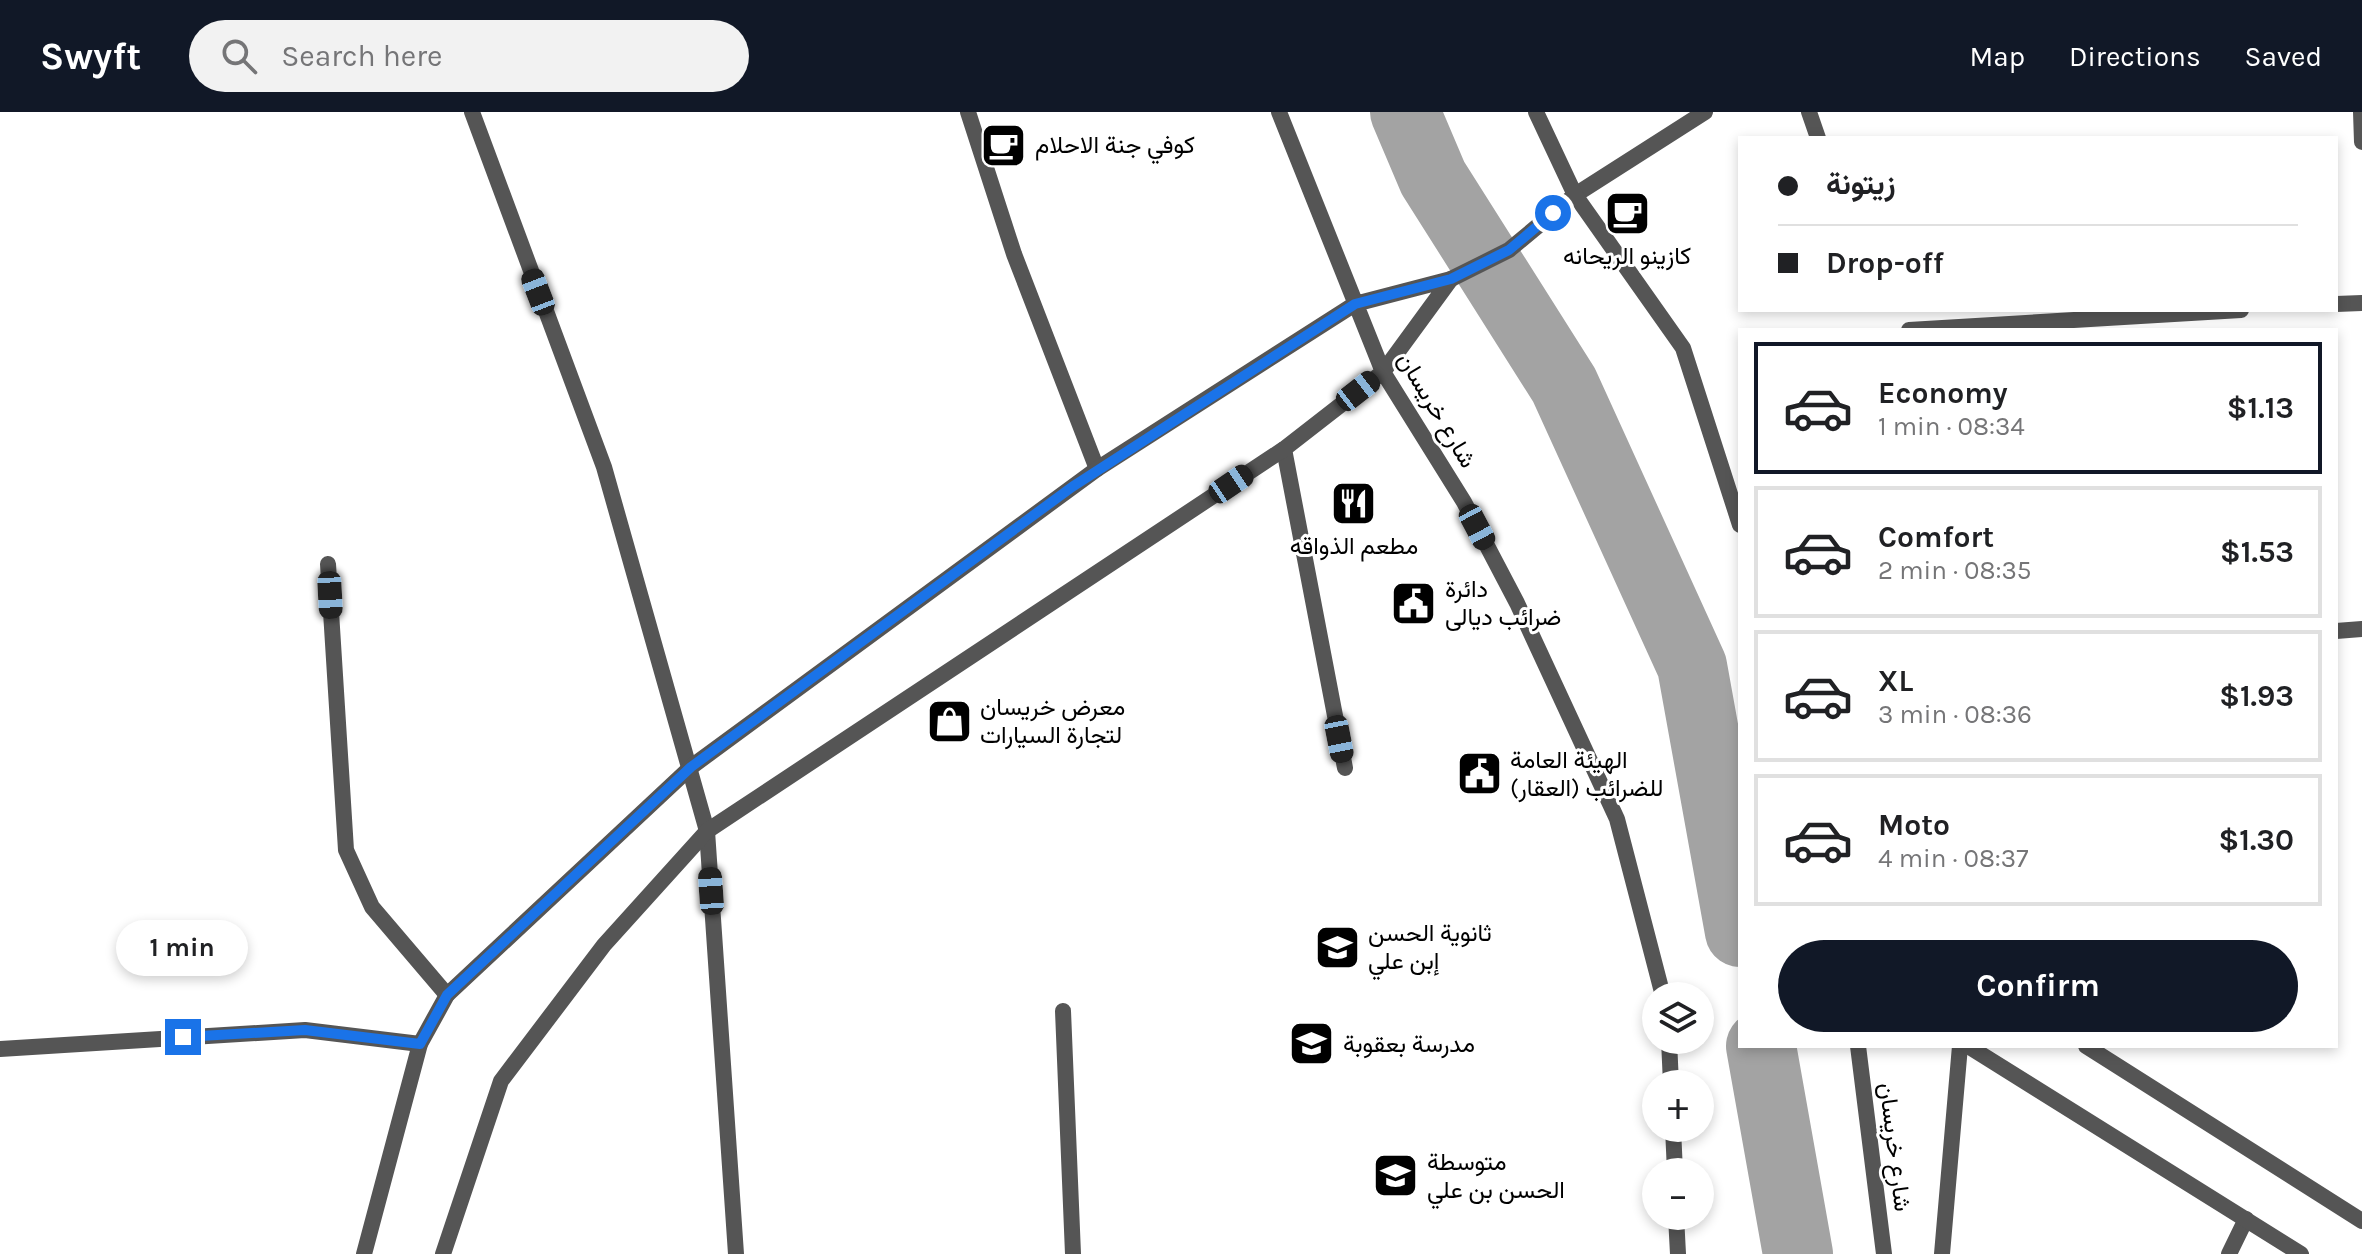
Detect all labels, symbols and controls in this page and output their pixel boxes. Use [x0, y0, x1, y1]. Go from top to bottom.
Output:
search box [189, 20, 749, 92]
text: Swyft [40, 34, 141, 79]
icon: search [217, 34, 261, 78]
text: Search here [281, 38, 443, 74]
text: Map [1970, 40, 2025, 73]
text: Directions [2069, 40, 2201, 73]
text: Saved [2245, 40, 2322, 73]
cafe icon: كوفي جنة الاحلام [980, 121, 1028, 169]
place label: كوفي جنة الاحلام [1035, 131, 1195, 164]
text: زيتونة [1826, 166, 1896, 202]
cafe icon: كازينو الريحانه [1603, 190, 1651, 238]
route start [1535, 195, 1571, 231]
place label: كازينو الريحانه [1563, 242, 1691, 271]
text: Drop-off [1826, 245, 1944, 281]
car [518, 265, 558, 319]
street label: شارع خريسان [1390, 347, 1482, 474]
car [1332, 367, 1384, 415]
icon: car [1782, 372, 1854, 444]
text: Economy [1878, 375, 2008, 411]
text: $1.13 [2227, 390, 2294, 426]
text: 1 min · 08:34 [1878, 411, 2025, 442]
car [1204, 461, 1258, 507]
restaurant icon: مطعم الذواقه [1330, 480, 1378, 528]
car [1455, 500, 1499, 554]
icon: car [1782, 516, 1854, 588]
text: Comfort [1878, 519, 1994, 555]
place label: مطعم الذواقه [1290, 532, 1418, 562]
text: $1.53 [2220, 534, 2294, 570]
text: 2 min · 08:35 [1878, 555, 2031, 586]
car [317, 570, 343, 620]
place label: دائرة ضرائب ديالى [1445, 575, 1561, 632]
public building icon: دائرة ضرائب ديالى [1390, 579, 1438, 627]
icon: car [1782, 660, 1854, 732]
text: XL [1878, 663, 1913, 699]
text: $1.93 [2219, 678, 2294, 714]
place label: معرض خريسان لتجارة السيارات [980, 693, 1125, 750]
shop icon: معرض خريسان لتجارة السيارات [925, 697, 973, 745]
text: 3 min · 08:36 [1878, 699, 2032, 730]
car [1323, 713, 1355, 765]
place label: الهيئة العامة للضرائب (العقار) [1510, 746, 1663, 803]
public building icon: الهيئة العامة للضرائب (العقار) [1455, 750, 1503, 798]
icon: car [1782, 804, 1854, 876]
text: Moto [1878, 807, 1950, 843]
text: $1.30 [2219, 822, 2294, 858]
text: 4 min · 08:37 [1878, 843, 2028, 874]
car [697, 866, 725, 916]
place label: ثانوية الحسن إبن علي [1368, 919, 1492, 980]
callout: 1 min [117, 921, 249, 977]
school or university icon: ثانوية الحسن إبن علي [1313, 923, 1361, 971]
text: 1 min [149, 932, 215, 963]
button: Confirm [1778, 940, 2298, 1032]
map controls [1642, 982, 1714, 1230]
button: layers [1642, 982, 1714, 1054]
route end [165, 1019, 201, 1055]
school or university icon: مدرسة بعقوبة [1288, 1020, 1336, 1068]
place label: مدرسة بعقوبة [1343, 1030, 1475, 1059]
button: + [1642, 1070, 1714, 1142]
street label: شارع خريسان [1871, 1081, 1917, 1213]
place label: متوسطة الحسن بن علي [1427, 1148, 1565, 1209]
school or university icon: متوسطة الحسن بن علي [1372, 1152, 1420, 1200]
button: − [1642, 1158, 1714, 1230]

